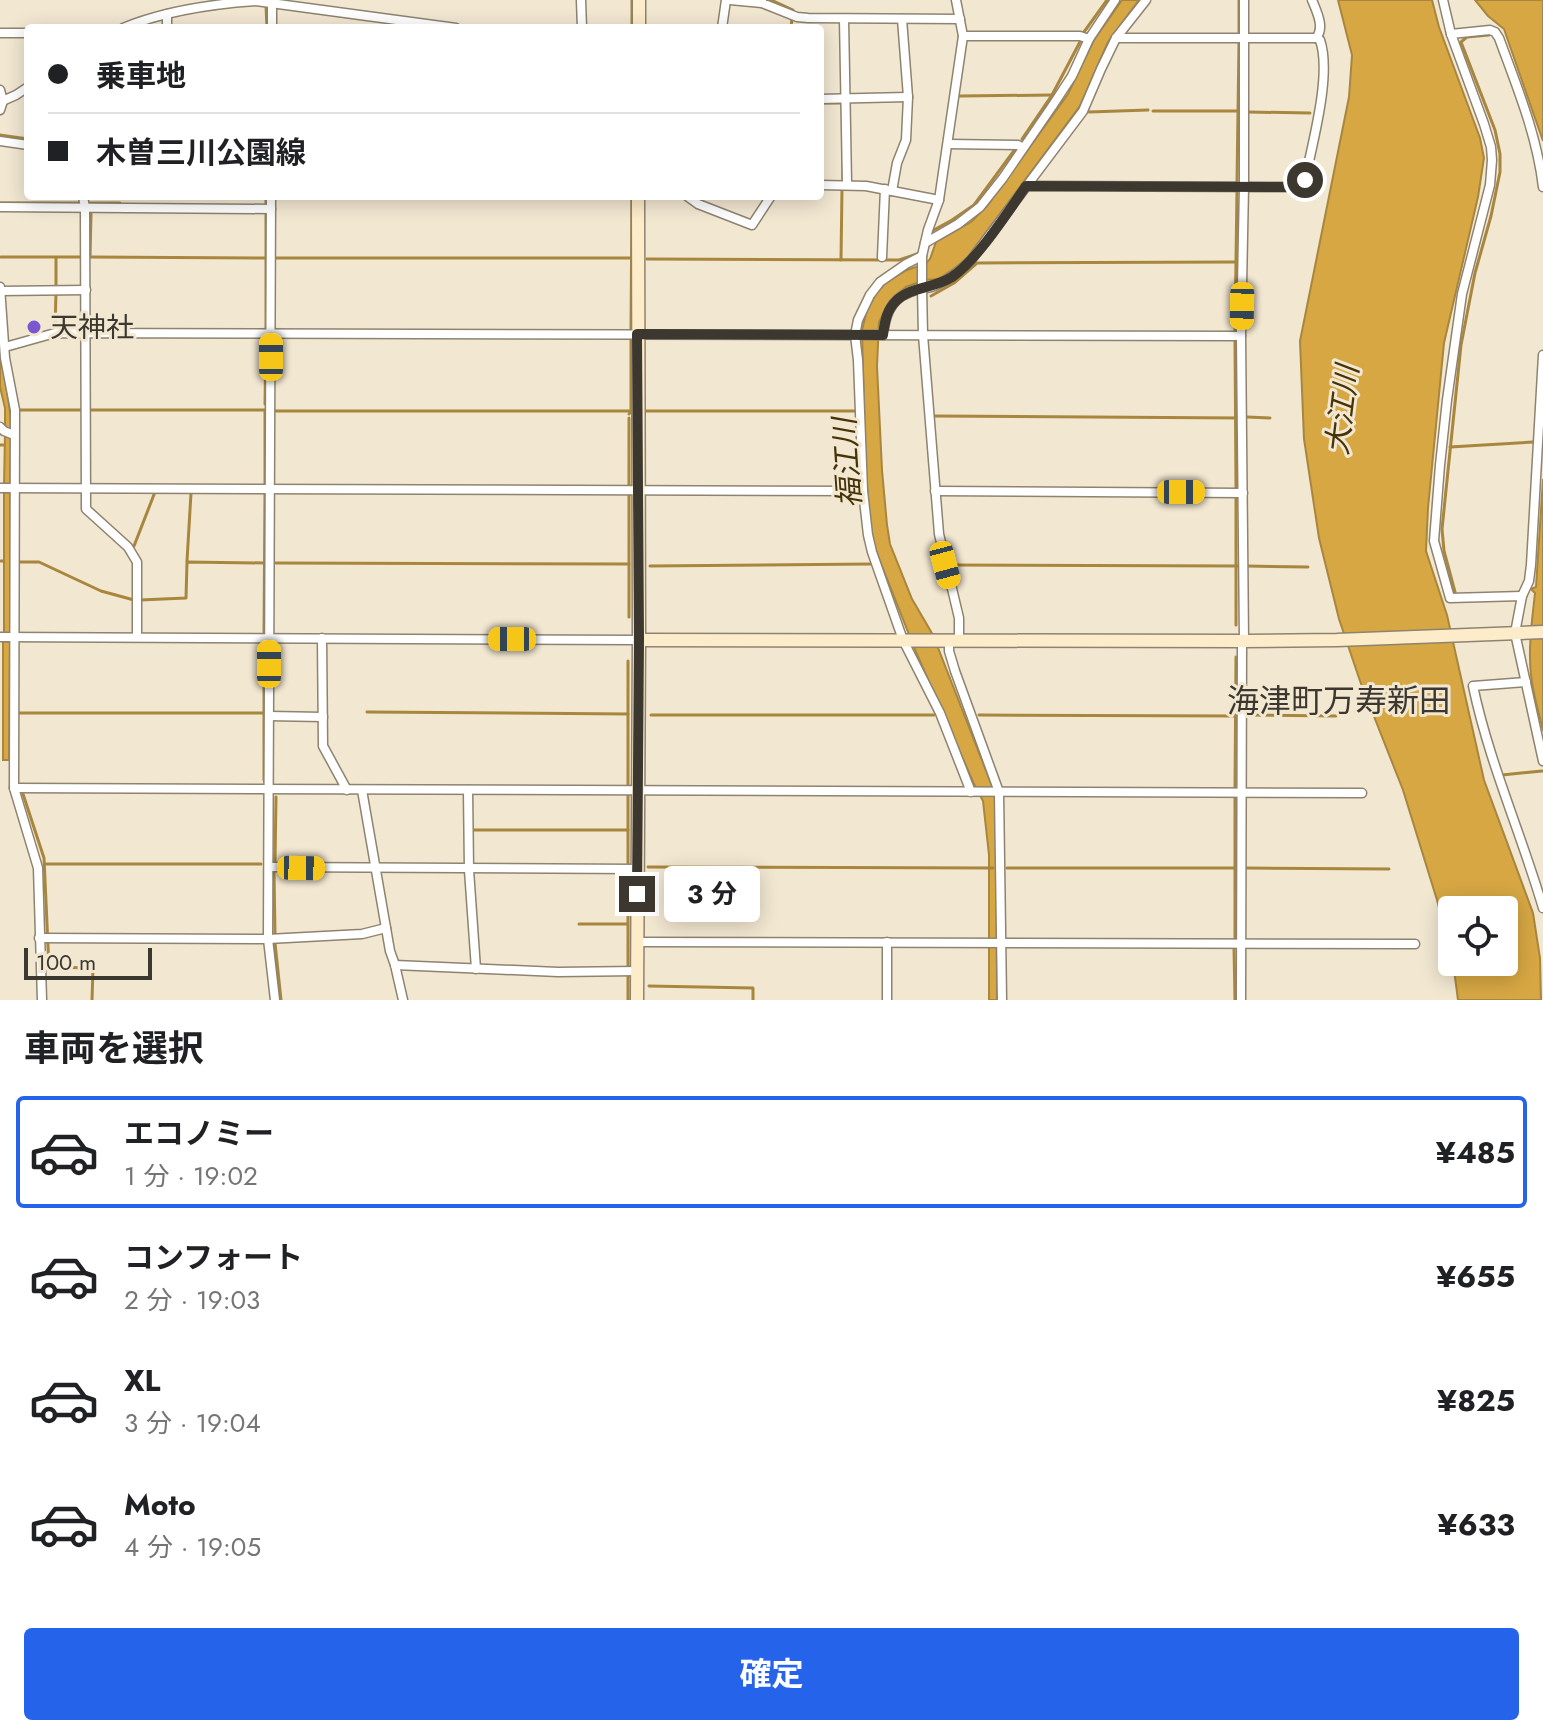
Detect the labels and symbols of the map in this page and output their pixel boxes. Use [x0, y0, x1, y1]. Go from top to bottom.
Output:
route start [1287, 162, 1323, 198]
car [1230, 282, 1254, 330]
place label: 天神社 [50, 307, 134, 348]
marker: 天神社 [25, 318, 43, 336]
car [259, 333, 283, 381]
water label: 大江川 [1315, 360, 1369, 457]
water label: 福江川 [822, 414, 872, 509]
car [1157, 480, 1205, 504]
car [927, 539, 963, 591]
car [488, 627, 536, 651]
car [257, 640, 281, 688]
district label: 海津町万寿新田 [1227, 678, 1451, 724]
car [277, 856, 325, 880]
callout: 3 分 [665, 866, 761, 922]
route end [619, 876, 655, 912]
scale bar [24, 944, 152, 980]

